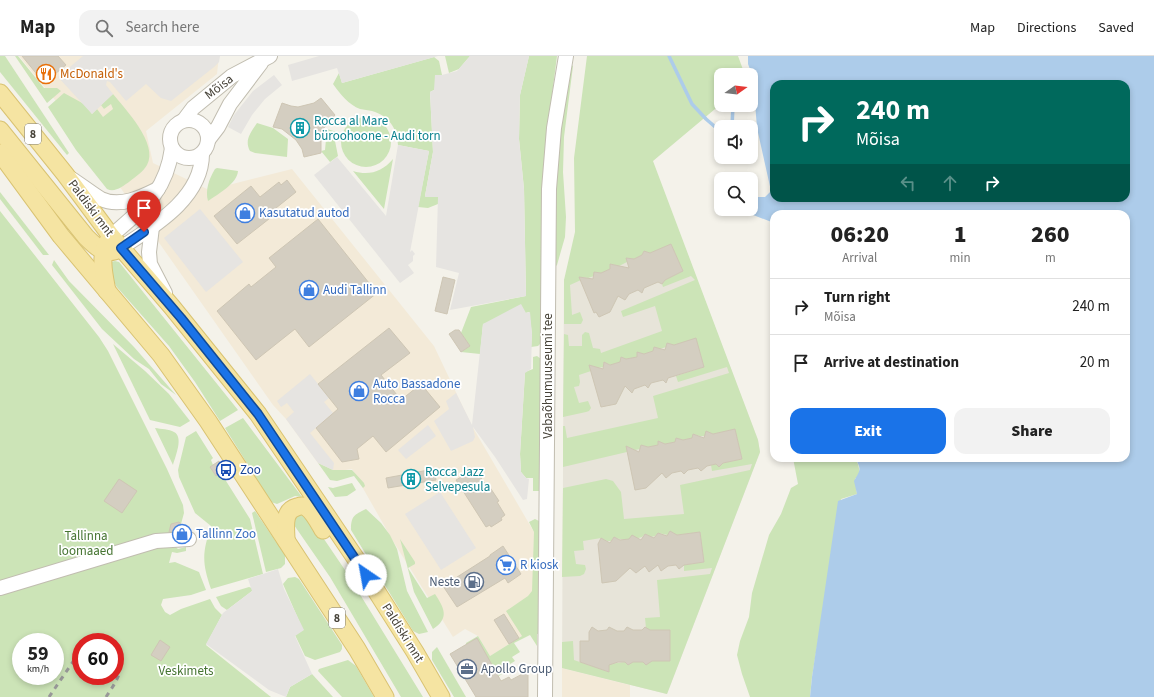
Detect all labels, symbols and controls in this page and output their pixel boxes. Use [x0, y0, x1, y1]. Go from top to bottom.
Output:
search box [79, 10, 359, 46]
text: Map [20, 14, 55, 41]
icon: search [93, 17, 115, 39]
text: Search here [125, 17, 199, 38]
text: Map [970, 18, 995, 38]
text: Directions [1017, 18, 1076, 38]
text: Saved [1098, 18, 1134, 38]
restaurant icon: McDonald's [35, 63, 57, 85]
place label: McDonald's [60, 65, 124, 83]
north arrow [714, 68, 758, 112]
map controls [714, 68, 758, 216]
street label: Mõisa [201, 70, 237, 104]
text: 240 m [856, 90, 930, 130]
icon: right [790, 96, 842, 148]
place label: Rocca al Mare büroohoone - Audi torn [314, 112, 441, 145]
building icon: Rocca al Mare büroohoone - Audi torn [289, 117, 311, 139]
button: sound [714, 120, 758, 164]
road number: 8 [25, 124, 41, 144]
text: Mõisa [856, 127, 900, 152]
button: search [714, 172, 758, 216]
icon: left [897, 172, 919, 194]
icon: ahead [939, 172, 961, 194]
icon: right [981, 172, 1003, 194]
street label: Paldiski mnt [64, 176, 119, 241]
pin [127, 191, 161, 232]
icon: arrive [133, 197, 155, 219]
shop icon: Kasutatud autod [234, 202, 256, 224]
place label: Kasutatud autod [259, 204, 349, 222]
text: 06:20 [830, 217, 889, 252]
text: 1 [954, 217, 967, 252]
text: 260 [1031, 217, 1070, 252]
text: Arrival [842, 249, 877, 267]
text: min [950, 249, 971, 267]
text: m [1045, 249, 1056, 267]
shop icon: Audi Tallinn [298, 279, 320, 301]
place label: Audi Tallinn [323, 281, 387, 299]
text: Turn right [824, 287, 890, 308]
icon: right [790, 296, 812, 318]
text: 240 m [1072, 296, 1110, 317]
text: Mõisa [824, 308, 856, 326]
street label: Vabaõhumuuseumi tee [539, 313, 557, 439]
icon: arrive [790, 352, 812, 374]
text: Arrive at destination [824, 352, 959, 373]
text: 20 m [1080, 352, 1110, 373]
place label: Auto Bassadone Rocca [373, 375, 460, 408]
shop icon: Auto Bassadone Rocca [348, 380, 370, 402]
button: Exit [790, 408, 946, 454]
button: Share [954, 408, 1110, 454]
bus stop icon: Zoo [215, 459, 237, 481]
place label: Zoo [240, 461, 261, 479]
place label: Rocca Jazz Selvepesula [425, 463, 490, 496]
building icon: Rocca Jazz Selvepesula [400, 468, 422, 490]
shop icon: Tallinn Zoo [171, 523, 193, 545]
place label: Tallinn Zoo [196, 525, 256, 543]
park label: Tallinna loomaaed [59, 527, 113, 560]
position arrow [345, 554, 387, 596]
supermarket icon: R kiosk [495, 554, 517, 576]
place label: R kiosk [520, 556, 559, 574]
fuel station icon: Neste [463, 571, 485, 593]
place label: Neste [429, 573, 460, 591]
street label: Paldiski mnt [378, 600, 429, 667]
road number: 8 [329, 608, 345, 628]
speed limit sign: 60 [72, 633, 124, 685]
text: 59 [27, 640, 49, 668]
office icon: Apollo Group [456, 658, 478, 680]
place label: Apollo Group [481, 660, 552, 678]
text: km/h [27, 662, 49, 676]
park label: Veskimets [159, 662, 214, 680]

